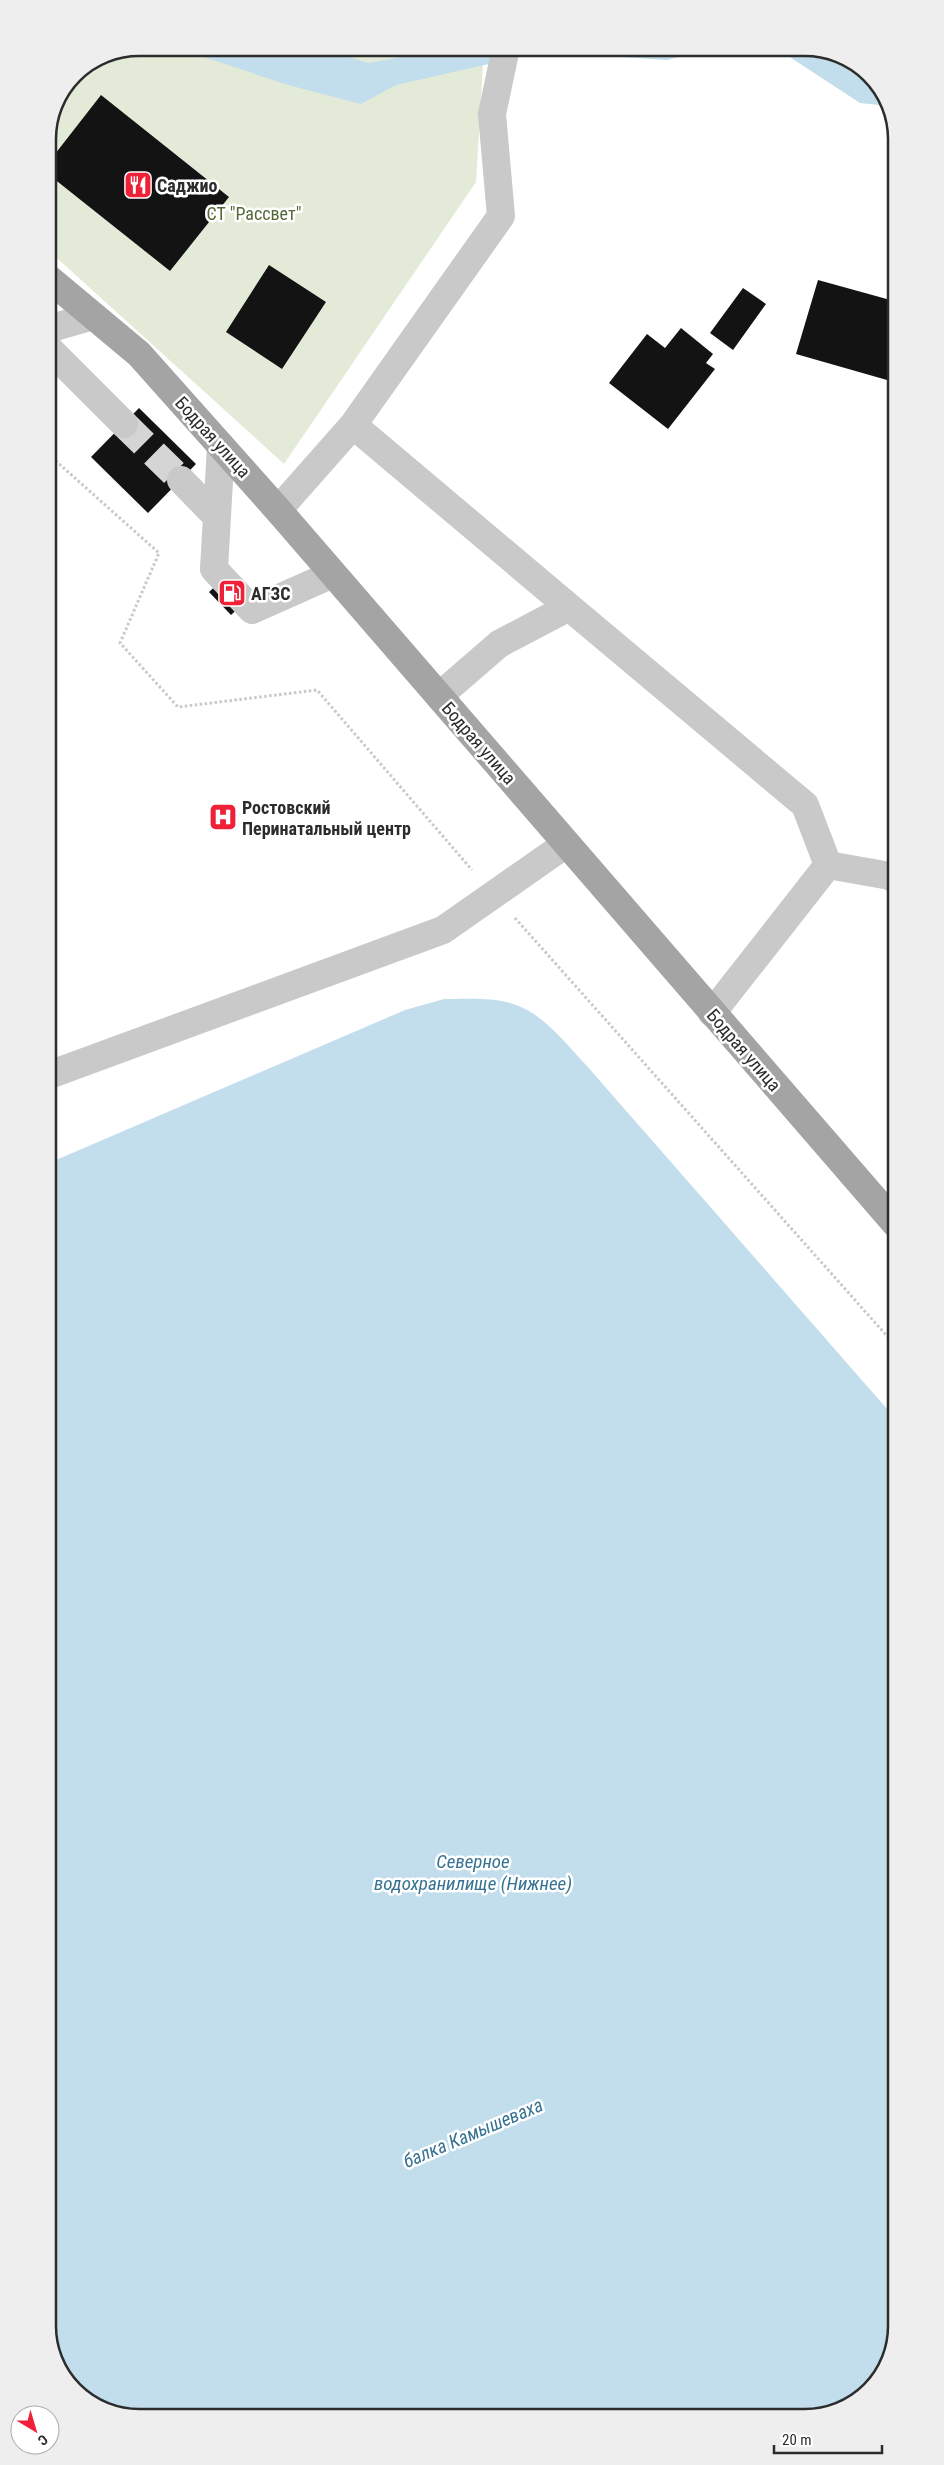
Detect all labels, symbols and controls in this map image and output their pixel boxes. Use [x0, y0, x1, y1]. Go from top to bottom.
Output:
restaurant icon: Саджио [123, 170, 153, 200]
place label: Саджио [157, 175, 217, 196]
park label: СТ "Рассвет" [207, 203, 301, 224]
street label: Бодрая улица [171, 392, 255, 482]
fuel station icon: АГЗС [217, 578, 247, 608]
place label: АГЗС [251, 583, 291, 604]
street label: Бодрая улица [438, 698, 520, 788]
place label: Ростовский Перинатальный центр [242, 797, 411, 839]
hospital icon: Ростовский Перинатальный центр [208, 802, 238, 832]
street label: Бодрая улица [703, 1005, 785, 1095]
water label: Северное водохранилище (Нижнее) [374, 1850, 572, 1895]
water label: балка Камышеваха [400, 2093, 546, 2173]
north arrow [10, 2405, 60, 2455]
scale bar [774, 2422, 882, 2454]
text: С [35, 2431, 51, 2449]
text: 20 m [782, 2431, 812, 2449]

